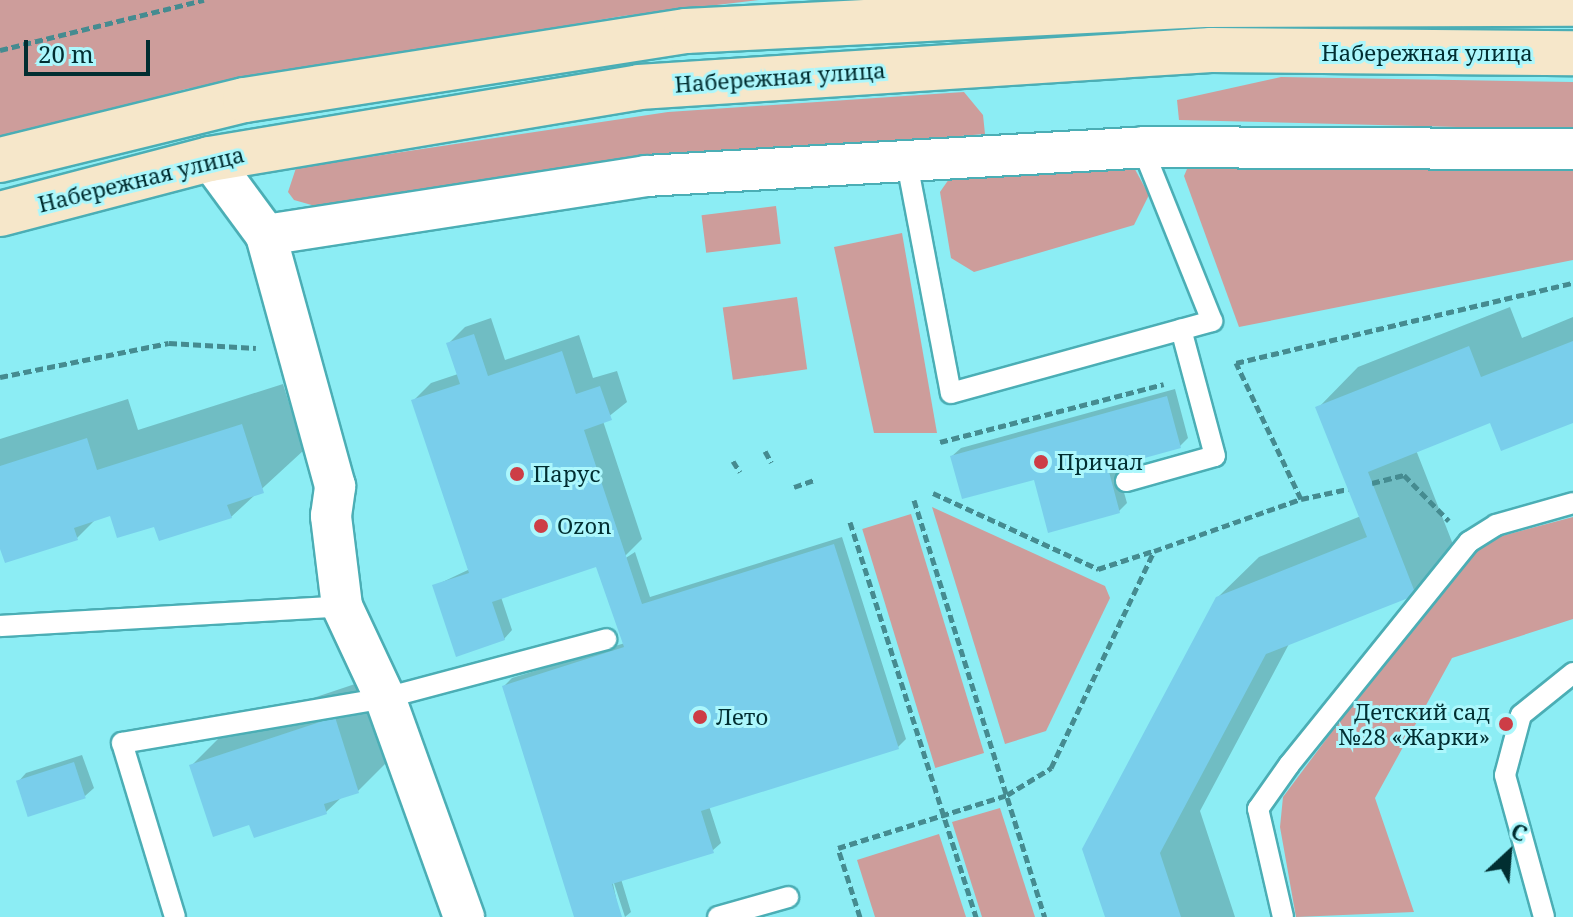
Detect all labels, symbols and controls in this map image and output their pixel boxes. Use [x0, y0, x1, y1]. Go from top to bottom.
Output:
scale bar [28, 24, 154, 74]
text: 20 m [38, 37, 94, 70]
street label: Набережная улица [1321, 40, 1533, 66]
street label: Набережная улица [674, 56, 886, 98]
street label: Набережная улица [35, 141, 247, 217]
place label: Причал [1057, 449, 1143, 475]
marker: Причал [1032, 453, 1050, 471]
place label: Парус [533, 461, 600, 487]
marker: Парус [508, 465, 526, 483]
place label: Ozon [557, 513, 611, 539]
marker: Ozon [532, 517, 550, 535]
place label: Детский сад №28 «Жарки» [1339, 698, 1490, 750]
place label: Лето [716, 704, 768, 730]
marker: Лето [691, 708, 709, 726]
marker: Детский сад №28 «Жарки» [1497, 715, 1515, 733]
north arrow [1469, 813, 1549, 893]
text: С [1506, 815, 1533, 848]

